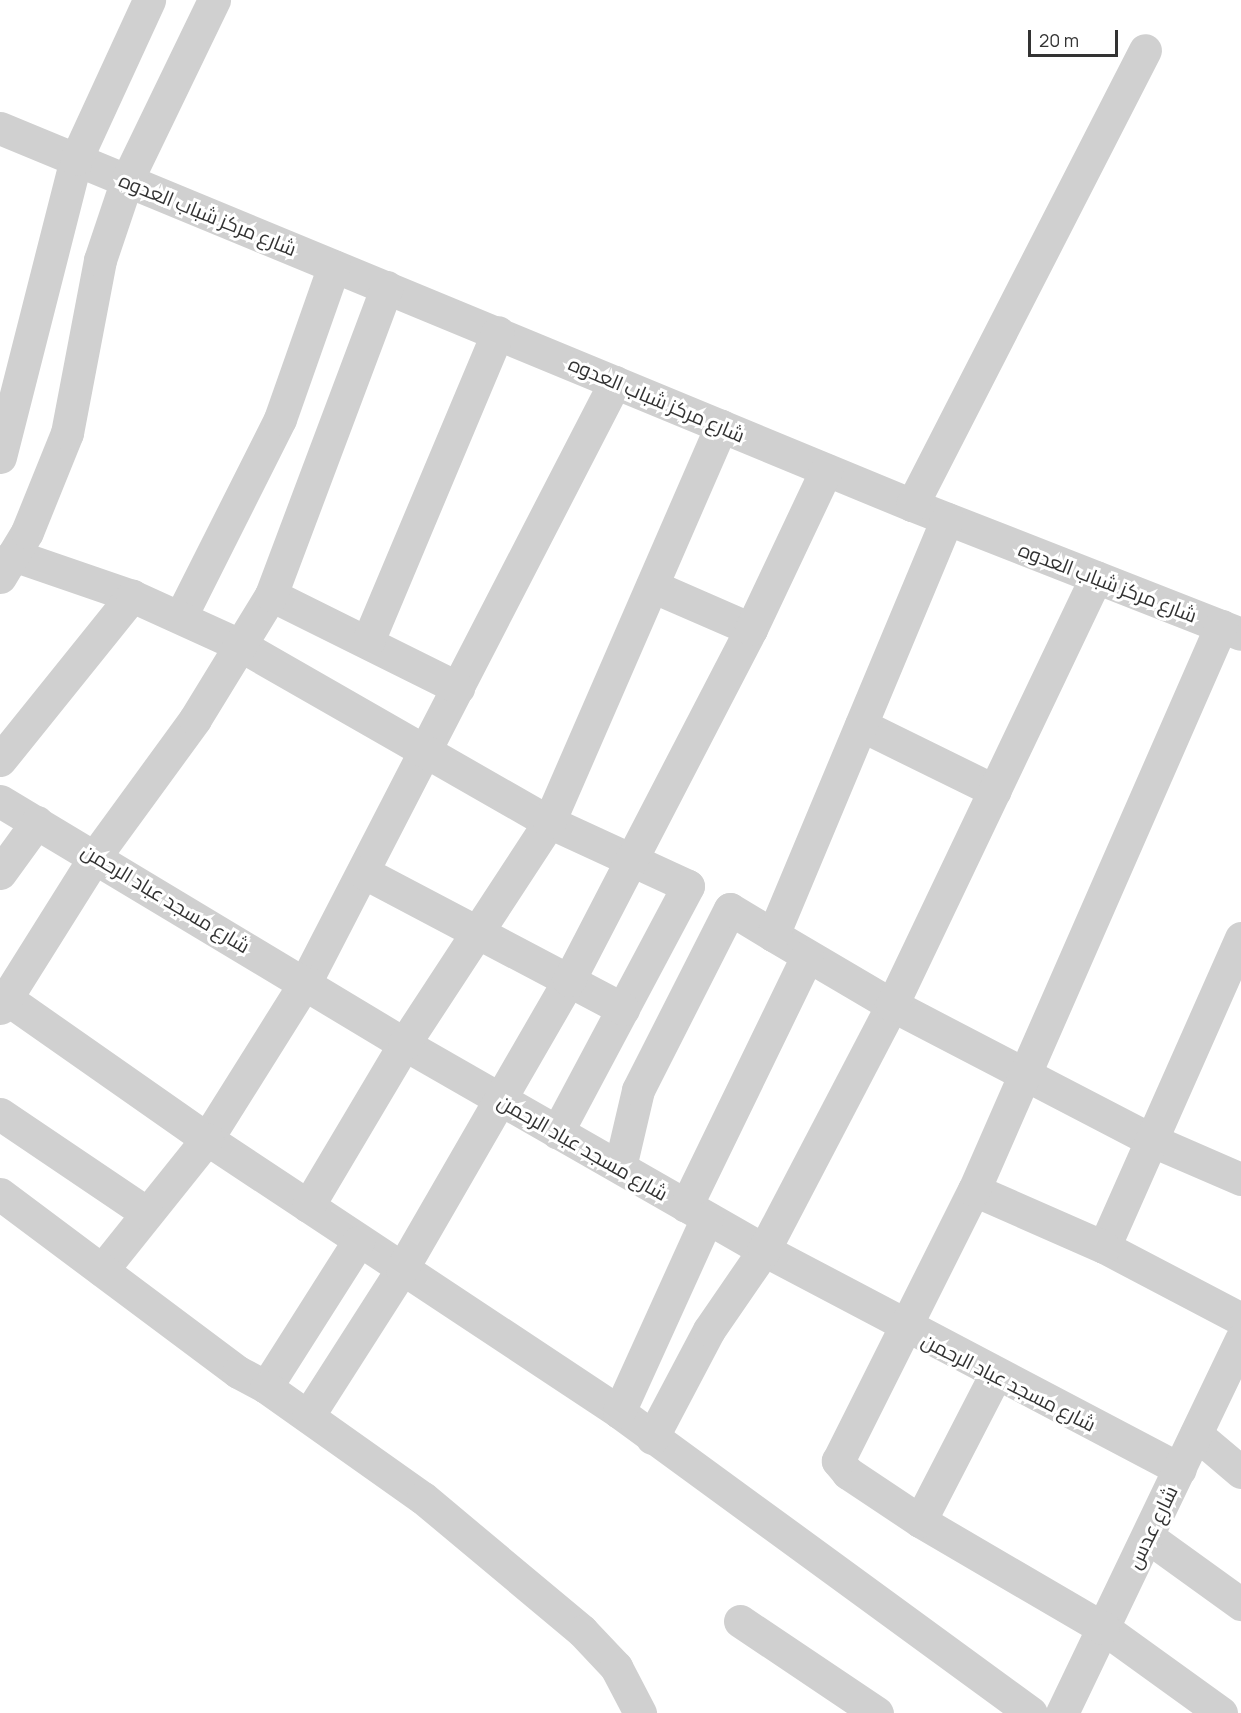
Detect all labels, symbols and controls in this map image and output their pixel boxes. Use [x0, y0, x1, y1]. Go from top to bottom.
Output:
scale bar [1031, 18, 1121, 56]
text: 20 m [1039, 28, 1079, 52]
street label: شارع مركز شباب العدوه [116, 167, 300, 261]
street label: شارع مركز شباب العدوه [565, 351, 749, 447]
street label: شارع مركز شباب العدوه [1015, 537, 1201, 627]
street label: شارع مسجد عباد الرحمن [77, 838, 255, 958]
street label: شارع مسجد عباد الرحمن [494, 1089, 672, 1205]
street label: شارع مسجد عباد الرحمن [918, 1328, 1100, 1436]
street label: شارع عدس [1122, 1482, 1182, 1572]

